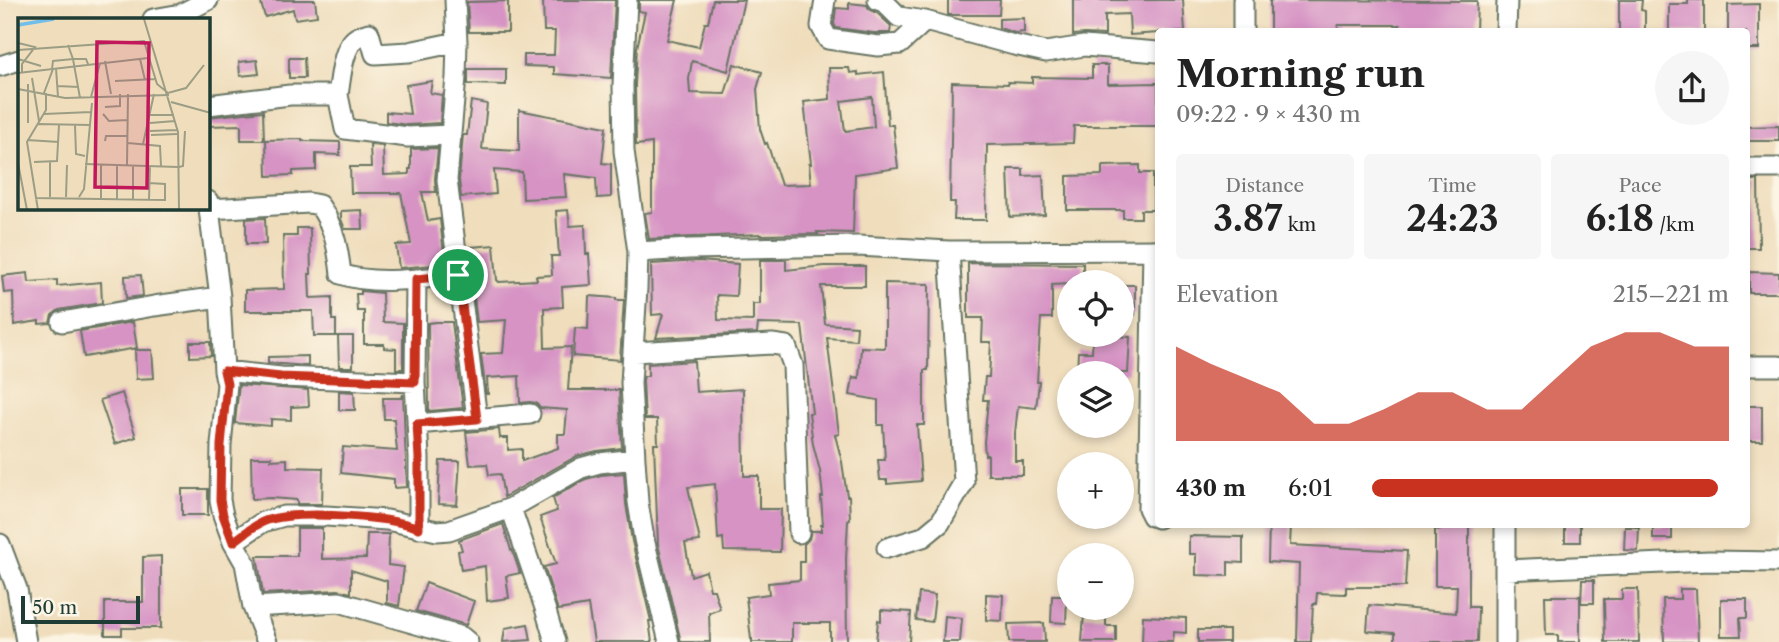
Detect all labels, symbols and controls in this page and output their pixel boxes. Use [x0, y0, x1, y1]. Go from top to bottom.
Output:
inset map [18, 18, 210, 210]
text: Morning run [1176, 50, 1425, 97]
button: share [1655, 51, 1729, 125]
text: 09:22 · 9 × 430 m [1176, 100, 1361, 128]
text: Distance [1226, 174, 1304, 197]
text: Time [1428, 174, 1477, 197]
text: Pace [1619, 174, 1662, 197]
text: 3.87 [1213, 197, 1283, 240]
text: 24:23 [1406, 197, 1499, 240]
text: 6:18 [1586, 197, 1654, 240]
text: km [1283, 213, 1316, 236]
text: /km [1654, 213, 1695, 236]
pin [428, 245, 488, 305]
icon: arrive [439, 256, 477, 294]
map controls [1057, 270, 1134, 620]
button: locate [1057, 270, 1134, 347]
text: Elevation [1176, 280, 1279, 308]
text: 215–221 m [1613, 280, 1729, 308]
button: layers [1057, 361, 1134, 438]
button: + [1057, 452, 1134, 529]
text: 430 m [1176, 474, 1246, 502]
text: 6:01 [1288, 474, 1332, 502]
button: − [1057, 543, 1134, 620]
scale bar [21, 593, 140, 625]
text: 50 m [32, 596, 77, 619]

